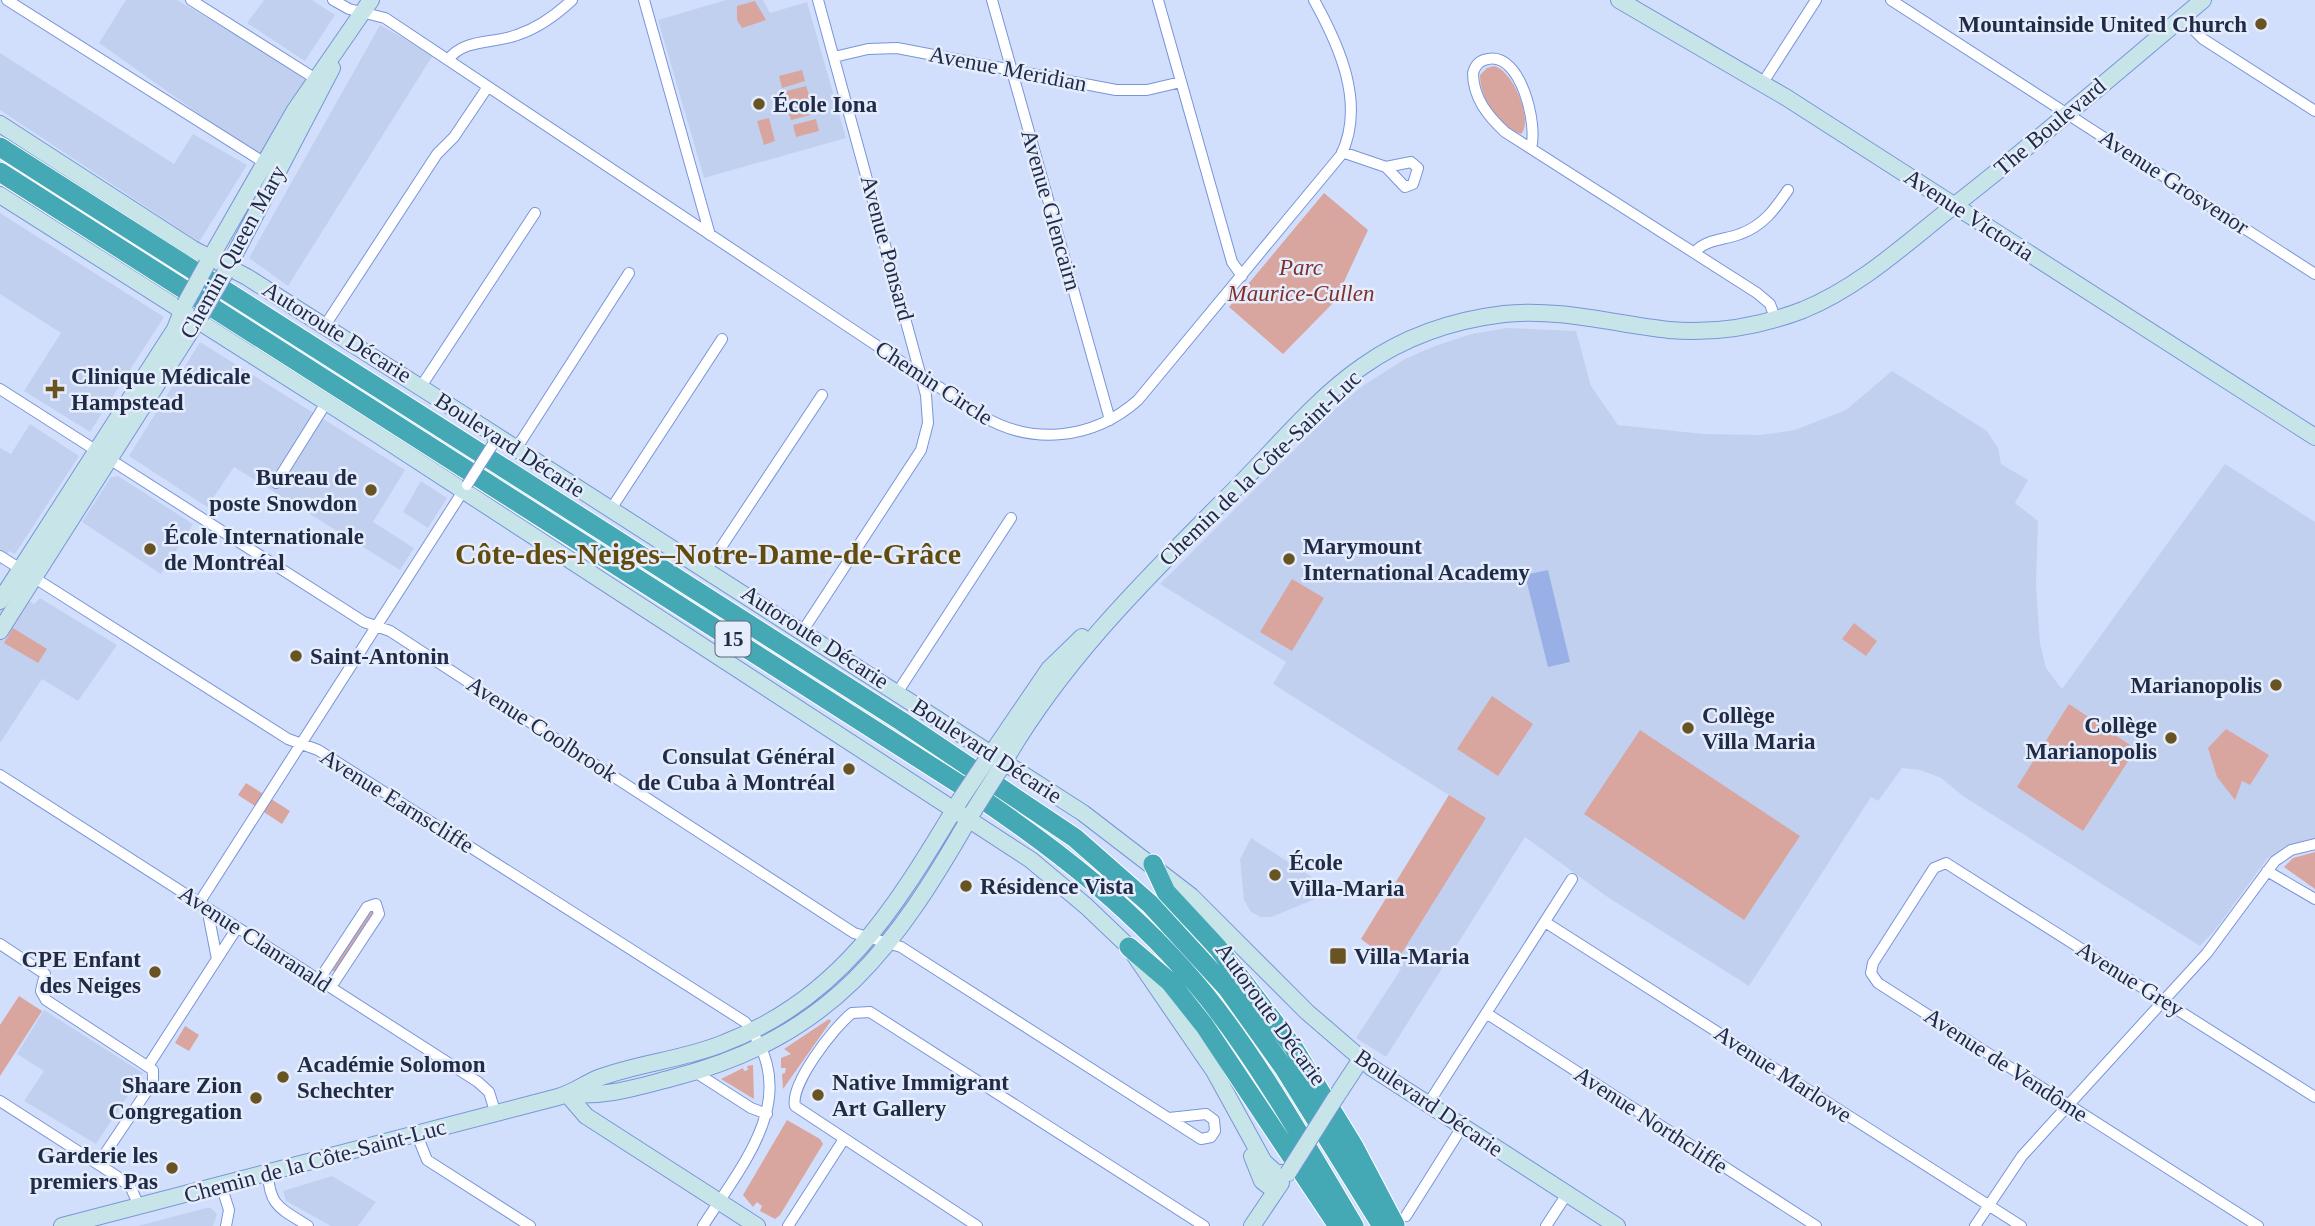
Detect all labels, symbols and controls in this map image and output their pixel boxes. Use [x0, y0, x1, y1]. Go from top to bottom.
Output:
place label: Mountainside United Church [1959, 12, 2247, 37]
marker: Mountainside United Church [2253, 16, 2269, 32]
street label: Avenue Meridian [927, 41, 1089, 97]
street label: The Boulevard [1989, 73, 2111, 181]
place label: École Iona [773, 92, 878, 117]
marker: École Iona [751, 96, 767, 112]
street label: Avenue Grosvenor [2095, 124, 2253, 240]
street label: Avenue Glencairn [1016, 127, 1086, 294]
street label: Chemin Queen Mary [175, 161, 291, 343]
street label: Avenue Victoria [1900, 164, 2038, 266]
street label: Avenue Ponsard [856, 172, 919, 324]
park label: Parc Maurice-Cullen [1227, 255, 1374, 306]
street label: Autoroute Décarie [258, 276, 416, 388]
street label: Chemin Circle [871, 336, 997, 430]
place label: Clinique Médicale Hampstead [71, 364, 251, 415]
street label: Chemin de la Côte-Saint-Luc [1154, 365, 1366, 571]
marker: Clinique Médicale Hampstead [45, 379, 65, 399]
street label: Boulevard Décarie [431, 387, 589, 503]
place label: Bureau de poste Snowdon [209, 465, 357, 516]
marker: Bureau de poste Snowdon [363, 482, 379, 498]
place label: École Internationale de Montréal [164, 524, 364, 575]
place label: Marymount International Academy [1303, 534, 1530, 585]
district label: Côte-des-Neiges–Notre-Dame-de-Grâce [455, 537, 961, 570]
marker: École Internationale de Montréal [142, 541, 158, 557]
marker: Marymount International Academy [1281, 551, 1297, 567]
street label: Autoroute Décarie [737, 580, 893, 694]
road number: 15 [716, 622, 750, 656]
place label: Saint-Antonin [310, 644, 450, 669]
marker: Saint-Antonin [288, 648, 304, 664]
street label: Avenue Coolbrook [462, 671, 622, 787]
place label: Marianopolis [2130, 673, 2262, 698]
marker: Marianopolis [2268, 677, 2284, 693]
street label: Boulevard Décarie [908, 693, 1066, 809]
place label: Collège Villa Maria [1702, 703, 1816, 754]
place label: Collège Marianopolis [2025, 713, 2157, 764]
marker: Collège Villa Maria [1680, 720, 1696, 736]
marker: Collège Marianopolis [2163, 730, 2179, 746]
street label: Avenue Earnscliffe [316, 744, 478, 858]
place label: Consulat Général de Cuba à Montréal [638, 744, 835, 795]
marker: Consulat Général de Cuba à Montréal [841, 761, 857, 777]
place label: École Villa-Maria [1289, 850, 1405, 901]
marker: École Villa-Maria [1267, 867, 1283, 883]
place label: Résidence Vista [980, 874, 1134, 899]
marker: Résidence Vista [958, 878, 974, 894]
street label: Avenue Clanranald [174, 880, 336, 998]
street label: Avenue Grey [2072, 936, 2189, 1022]
street label: Autoroute Décarie [1211, 938, 1331, 1090]
place label: Villa-Maria [1354, 944, 1470, 969]
marker: Villa-Maria [1328, 946, 1348, 966]
place label: CPE Enfant des Neiges [22, 947, 141, 998]
marker: CPE Enfant des Neiges [147, 964, 163, 980]
street label: Avenue de Vendôme [1920, 1003, 2092, 1127]
street label: Avenue Marlowe [1710, 1020, 1856, 1128]
street label: Boulevard Décarie [1350, 1044, 1508, 1162]
place label: Académie Solomon Schechter [297, 1052, 486, 1103]
street label: Avenue Northcliffe [1570, 1061, 1732, 1179]
marker: Académie Solomon Schechter [275, 1069, 291, 1085]
place label: Native Immigrant Art Gallery [832, 1070, 1009, 1121]
place label: Shaare Zion Congregation [108, 1073, 242, 1124]
marker: Native Immigrant Art Gallery [810, 1087, 826, 1103]
marker: Shaare Zion Congregation [248, 1090, 264, 1106]
street label: Chemin de la Côte-Saint-Luc [181, 1114, 449, 1208]
place label: Garderie les premiers Pas [30, 1143, 158, 1194]
marker: Garderie les premiers Pas [164, 1160, 180, 1176]

